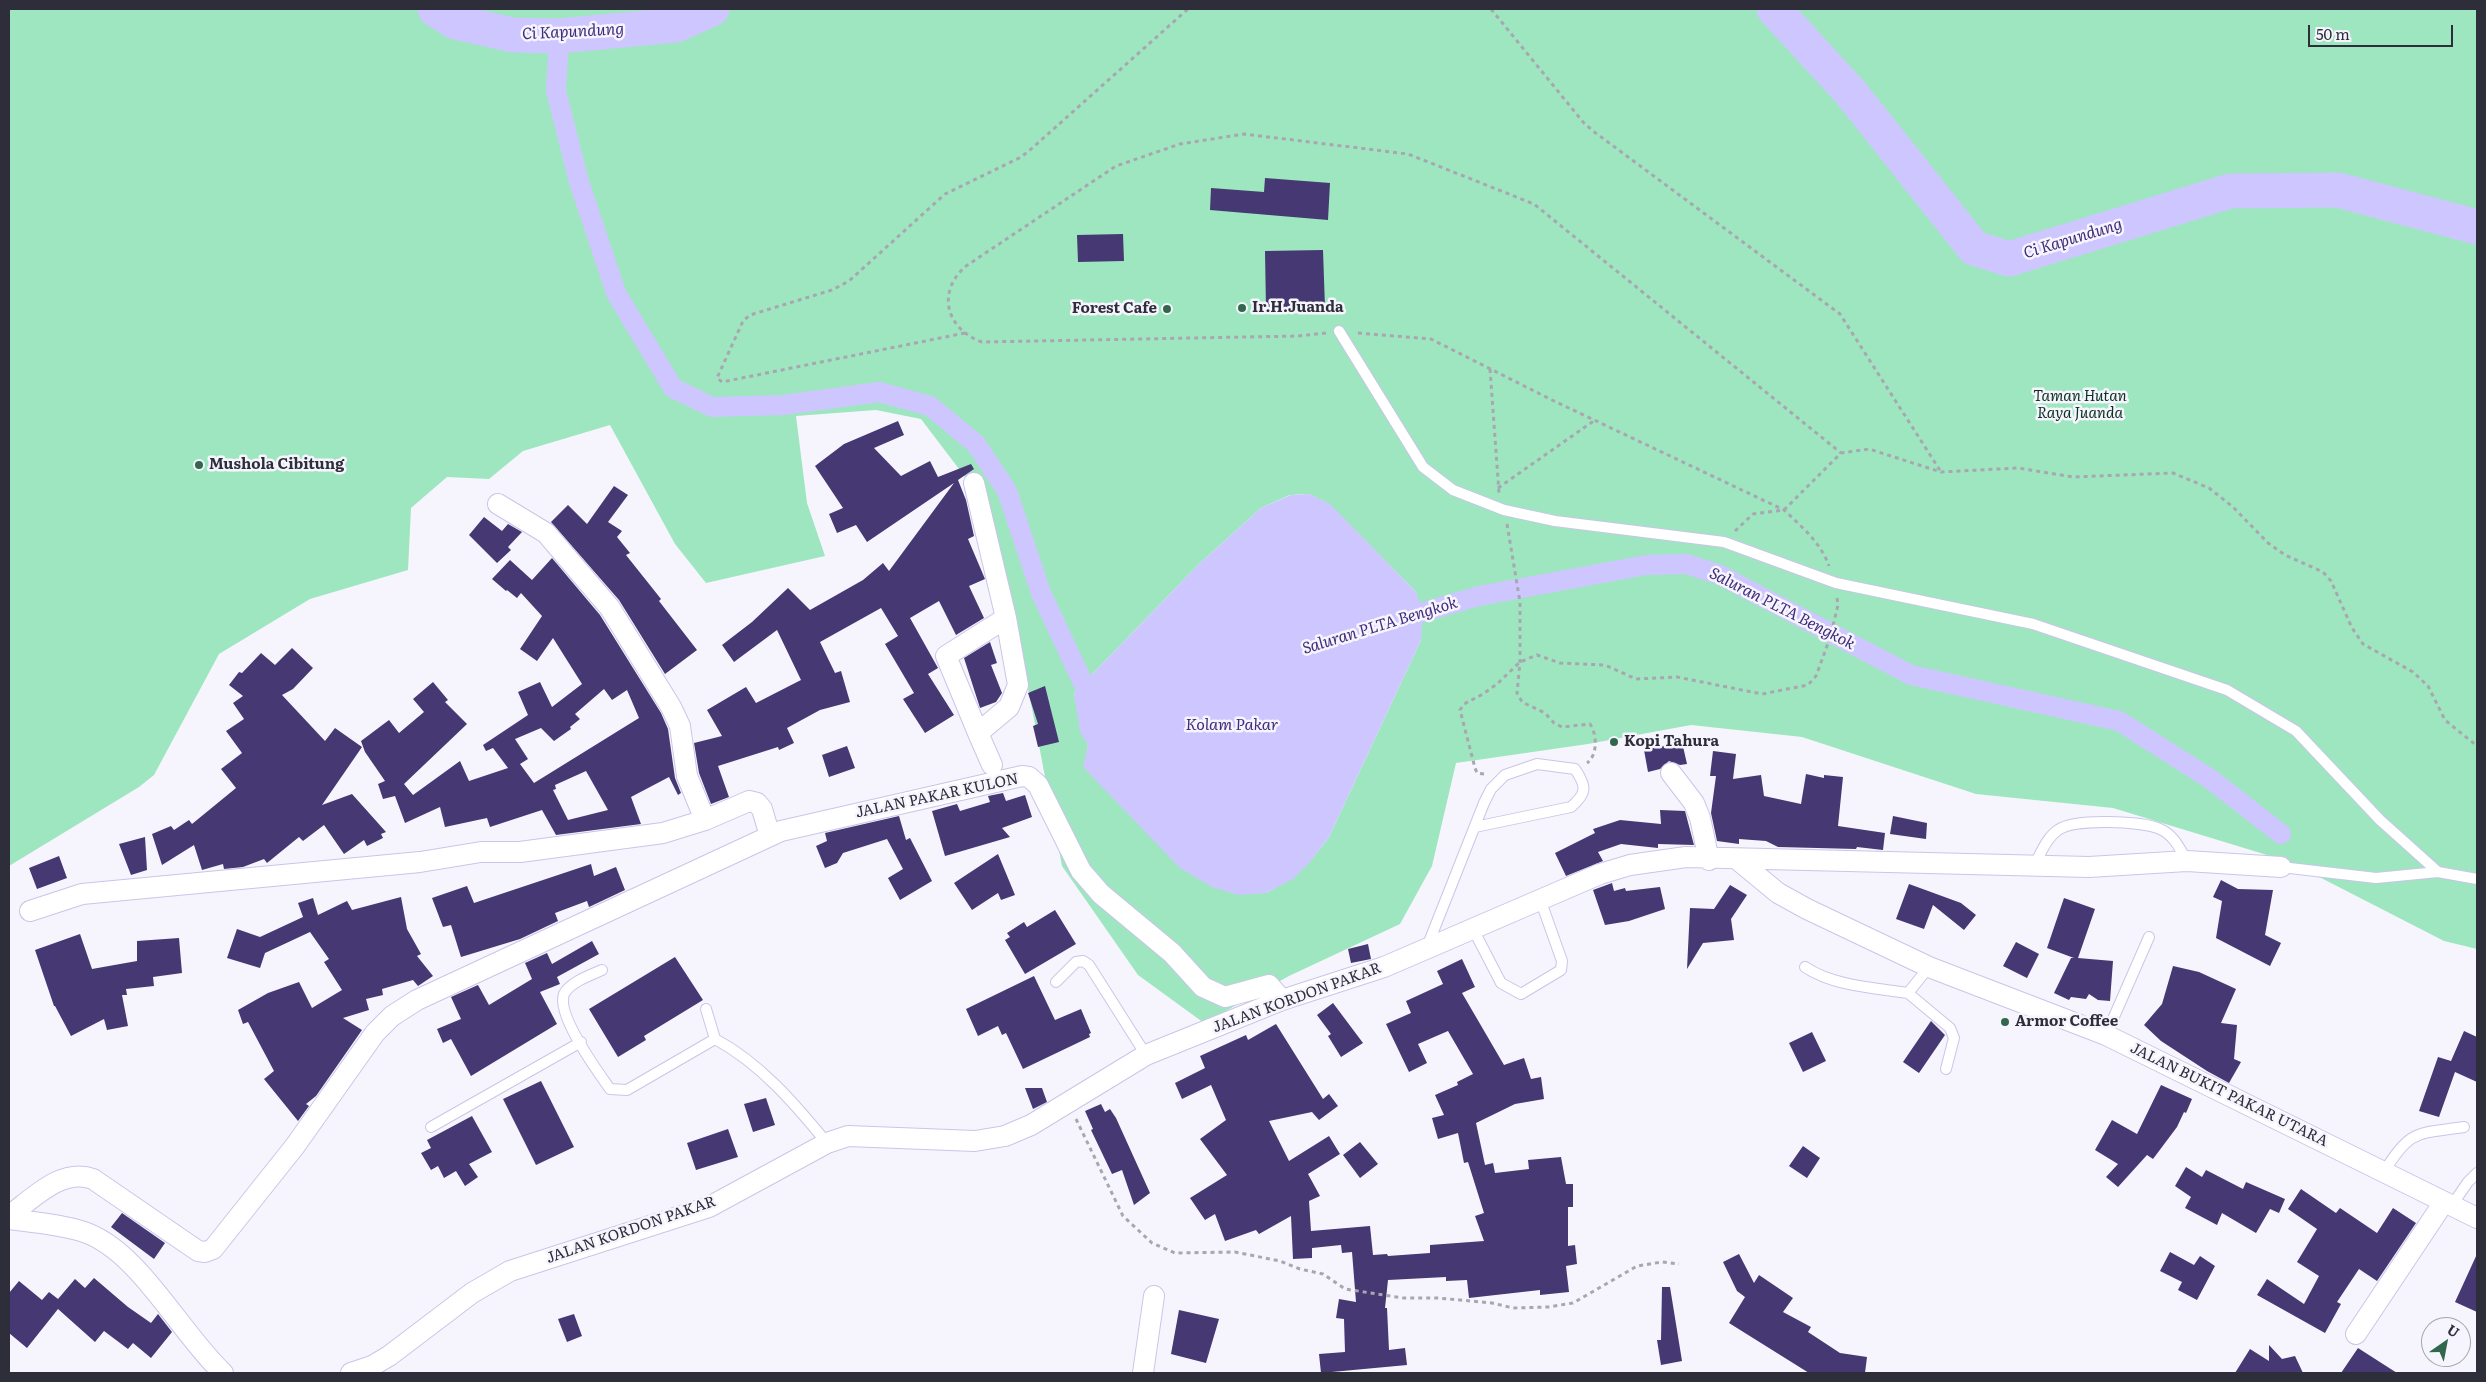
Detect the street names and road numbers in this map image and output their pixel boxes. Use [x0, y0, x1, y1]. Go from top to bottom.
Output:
street label: JALAN PAKAR KULON [854, 770, 1020, 822]
street label: JALAN KORDON PAKAR [1210, 959, 1384, 1037]
street label: JALAN BUKIT PAKAR UTARA [2127, 1039, 2331, 1151]
street label: JALAN KORDON PAKAR [544, 1192, 718, 1268]

